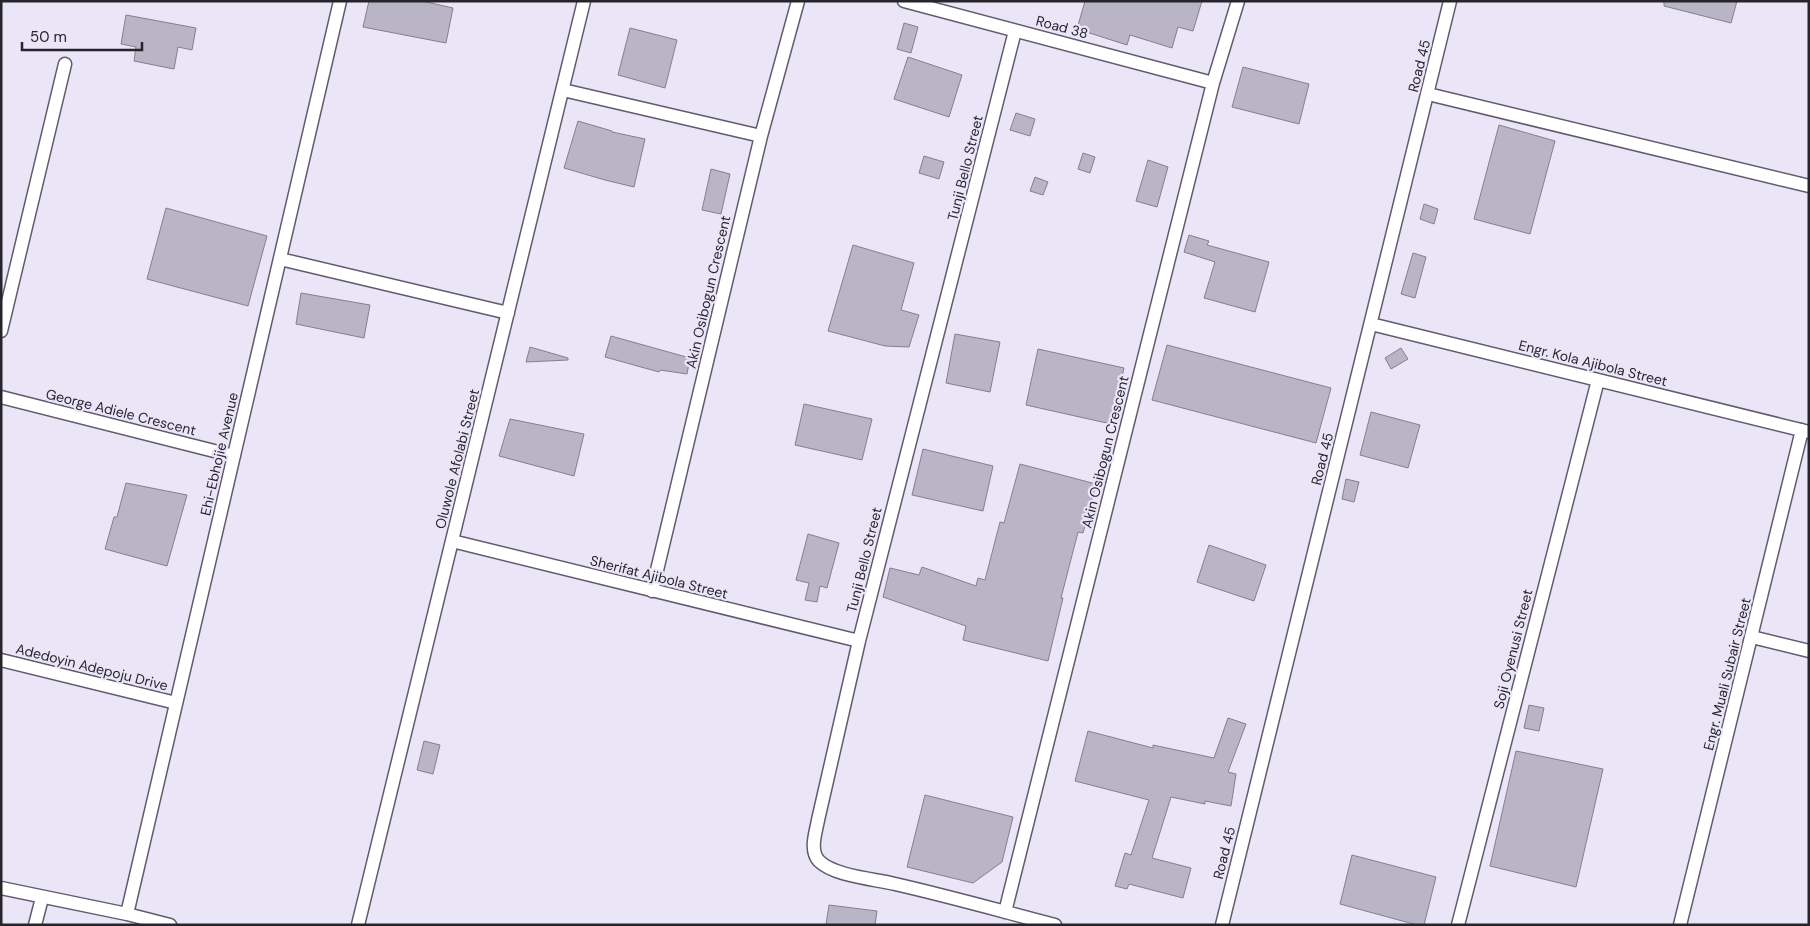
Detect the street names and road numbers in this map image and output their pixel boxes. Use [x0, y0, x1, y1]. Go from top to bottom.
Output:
street label: Road 38 [1034, 11, 1090, 43]
street label: Road 45 [1404, 38, 1434, 94]
street label: Tunji Bello Street [943, 113, 987, 223]
street label: Akin Osibogun Crescent [682, 214, 734, 370]
street label: Engr. Kola Ajibola Street [1517, 336, 1669, 390]
street label: Akin Osibogun Crescent [1077, 374, 1133, 530]
street label: George Adiele Crescent [44, 385, 198, 439]
street label: Oluwole Afolabi Street [431, 387, 483, 531]
street label: Ehi-Ebhojie Avenue [196, 391, 242, 517]
street label: Road 45 [1307, 431, 1337, 487]
street label: Tunji Bello Street [842, 505, 886, 615]
street label: Sherifat Ajibola Street [588, 551, 730, 603]
street label: Soji Oyenusi Street [1489, 587, 1537, 711]
street label: Engr. Muali Subair Street [1699, 596, 1755, 752]
street label: Adedoyin Adepoju Drive [14, 639, 170, 695]
street label: Road 45 [1209, 825, 1239, 881]

